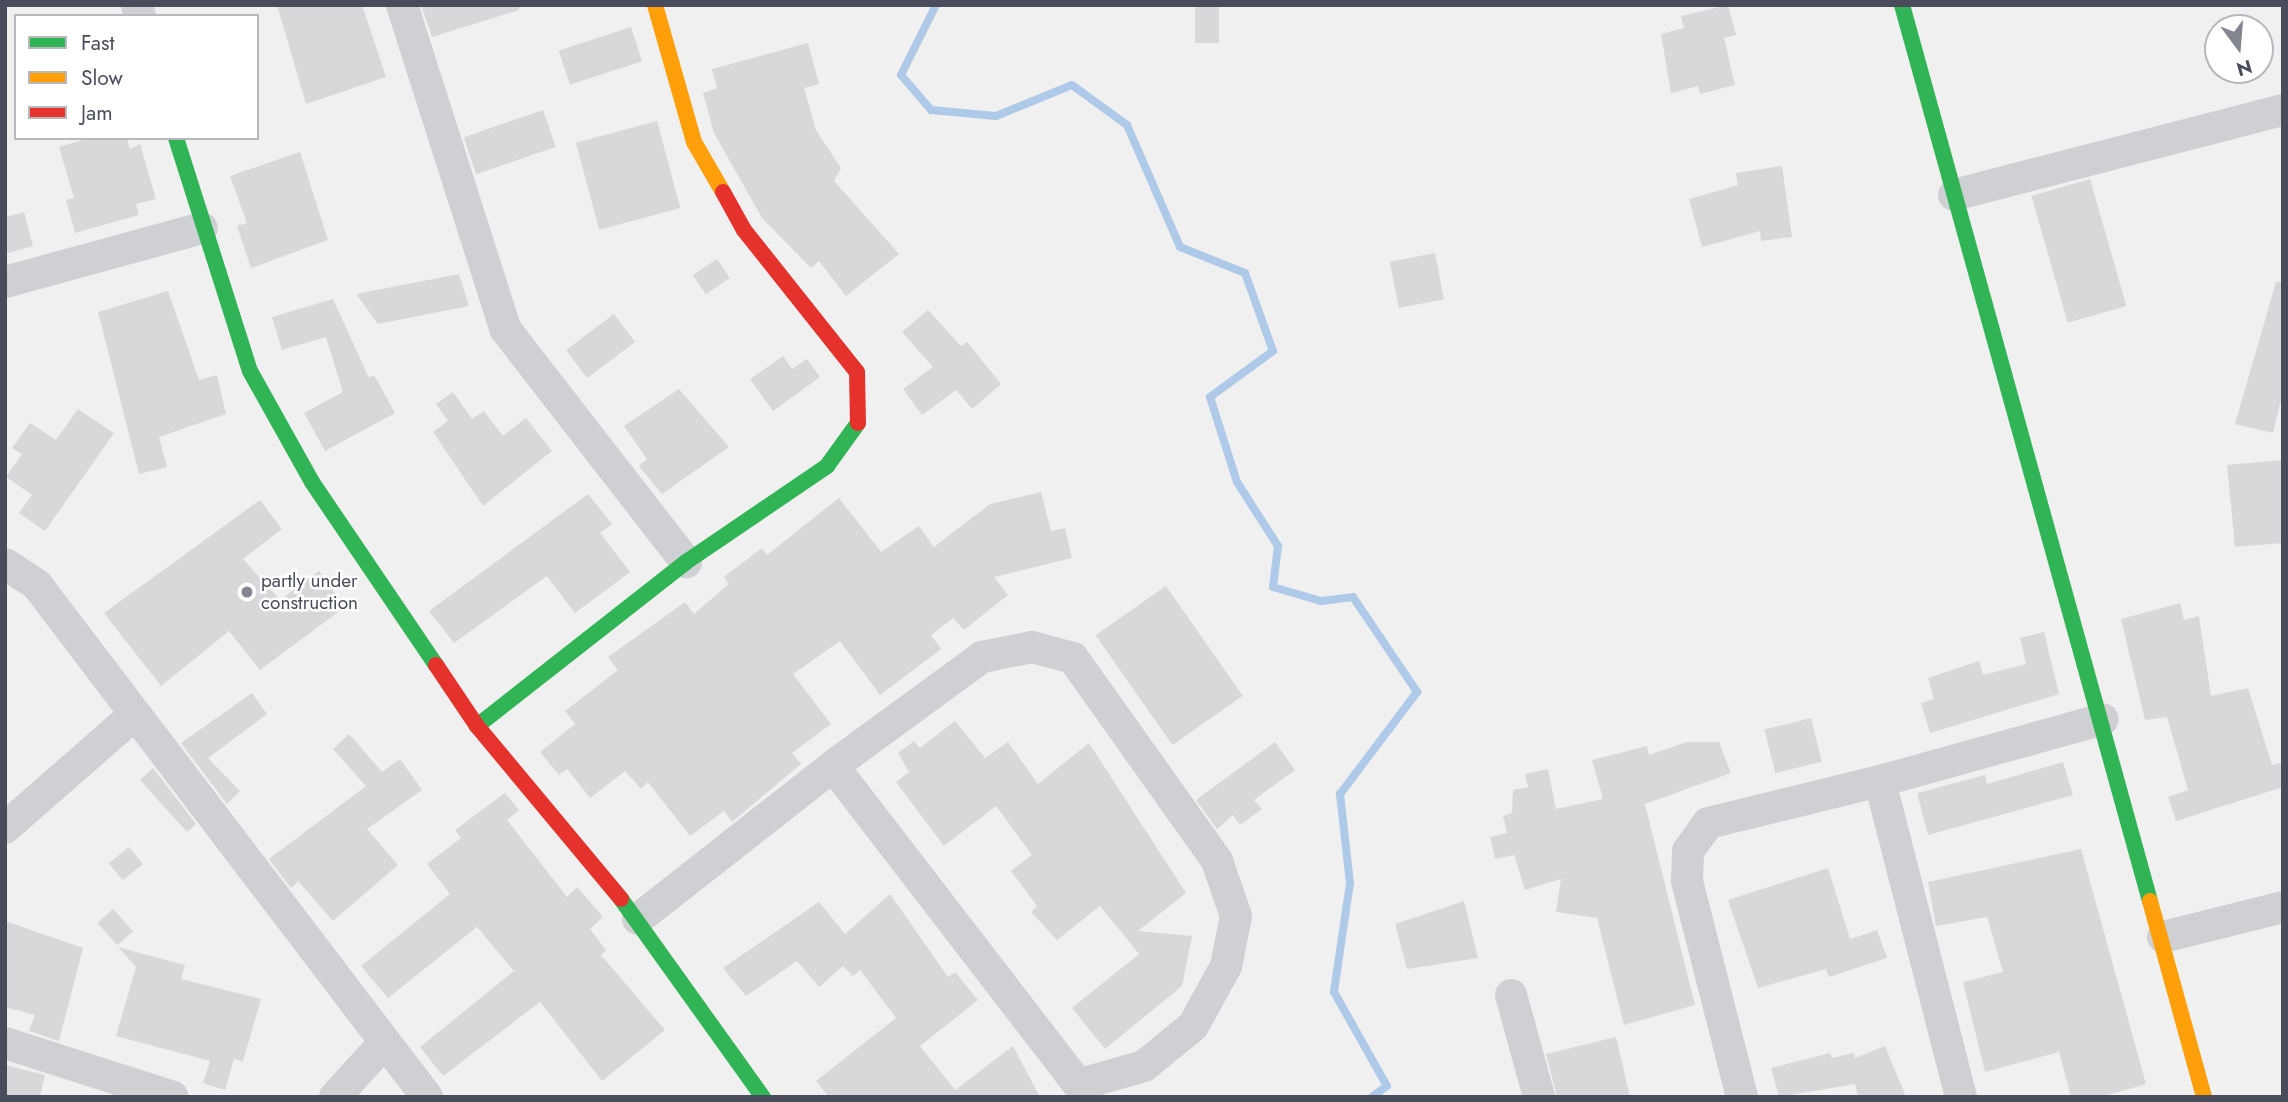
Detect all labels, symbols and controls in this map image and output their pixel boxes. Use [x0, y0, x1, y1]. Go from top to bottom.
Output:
legend [14, 14, 259, 140]
north arrow [2204, 14, 2274, 84]
text: Fast [81, 28, 114, 58]
text: N [2233, 53, 2255, 83]
text: Slow [81, 63, 123, 93]
text: Jam [81, 98, 113, 128]
place label: partly under construction [261, 570, 358, 614]
marker: partly under construction [239, 584, 255, 600]

